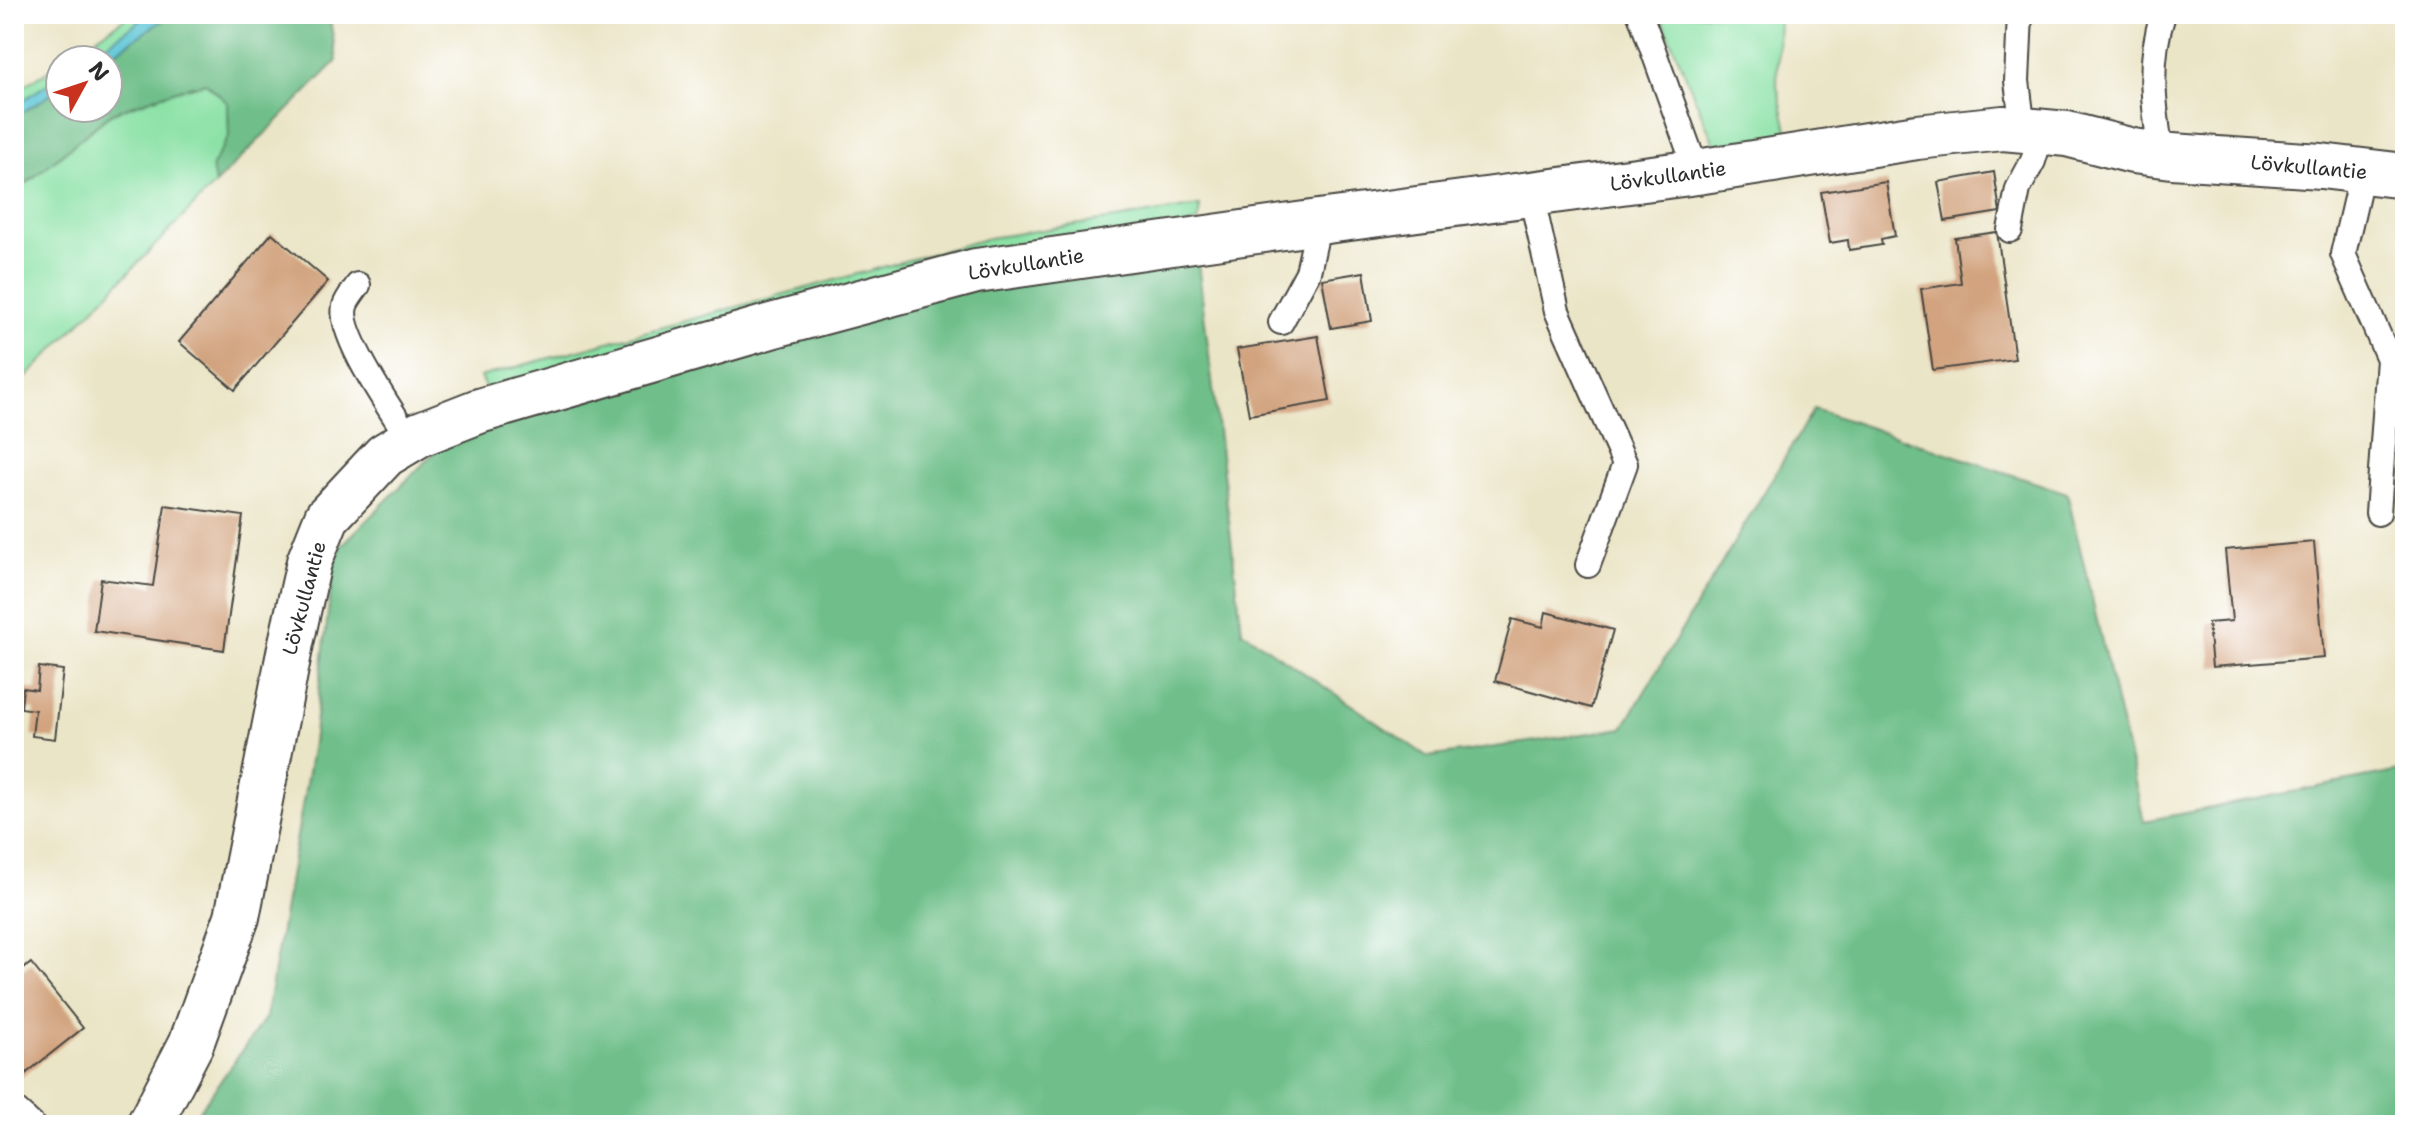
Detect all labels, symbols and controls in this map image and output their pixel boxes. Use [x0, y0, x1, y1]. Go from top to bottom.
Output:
north arrow [44, 44, 124, 124]
text: N [82, 55, 116, 87]
street label: Lövkullantie [2250, 149, 2368, 185]
street label: Lövkullantie [1608, 155, 1728, 197]
street label: Lövkullantie [966, 242, 1086, 286]
street label: Lövkullantie [276, 538, 332, 658]

